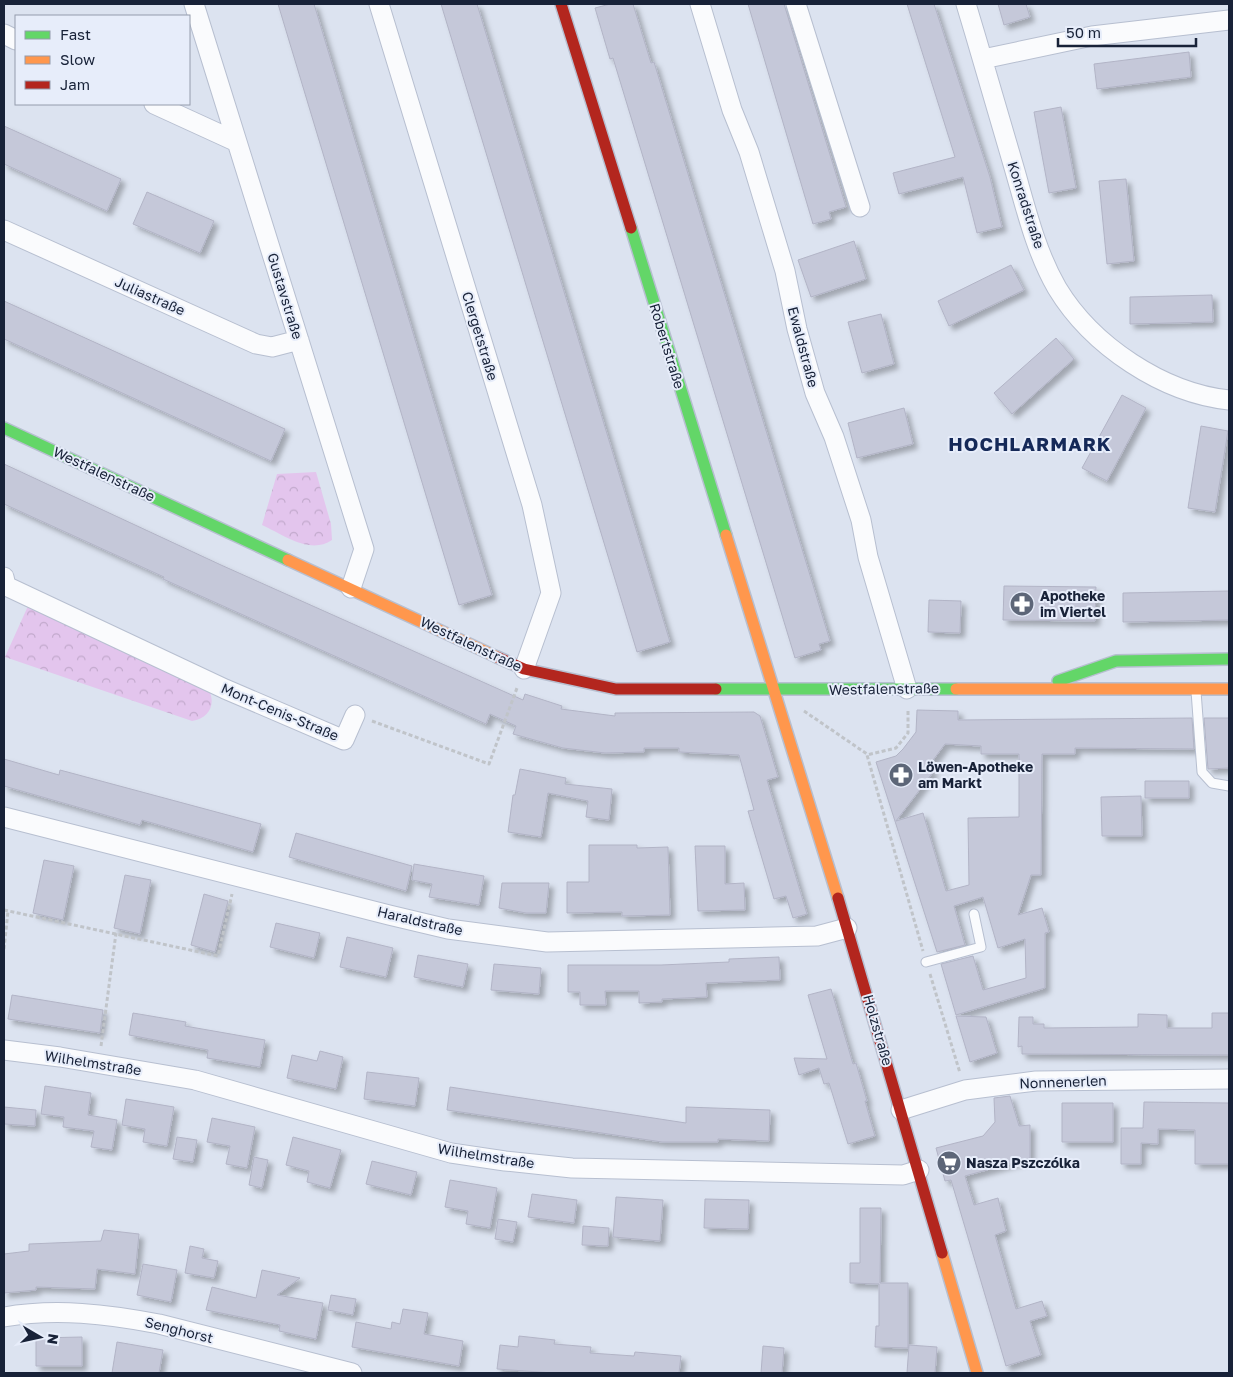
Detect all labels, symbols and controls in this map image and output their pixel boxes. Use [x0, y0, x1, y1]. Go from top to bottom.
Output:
legend [15, 15, 190, 105]
scale bar [1058, 15, 1196, 47]
text: 50 m [1066, 23, 1101, 41]
text: Fast [60, 25, 91, 43]
text: Slow [60, 50, 95, 68]
text: Jam [60, 75, 90, 93]
street label: Konradstraße [1004, 159, 1049, 251]
street label: Gustavstraße [264, 251, 307, 341]
street label: Juliastraße [113, 273, 188, 319]
street label: Clergetstraße [459, 289, 502, 382]
street label: Robertstraße [646, 301, 689, 391]
street label: Ewaldstraße [785, 305, 822, 389]
district label: HOCHLARMARK [948, 432, 1112, 455]
street label: Westfalenstraße [51, 443, 158, 505]
place label: Apotheke im Viertel [1040, 587, 1106, 620]
pharmacy icon: Apotheke im Viertel [1009, 591, 1035, 617]
street label: Westfalenstraße [418, 613, 525, 675]
street label: Mont-Cenis-Straße [219, 679, 342, 744]
street label: Westfalenstraße [829, 679, 939, 698]
place label: Löwen-Apotheke am Markt [918, 758, 1033, 791]
pharmacy icon: Löwen-Apotheke am Markt [888, 762, 914, 788]
street label: Haraldstraße [376, 902, 465, 939]
street label: Holzstraße [860, 992, 897, 1067]
street label: Wilhelmstraße [43, 1046, 143, 1079]
street label: Nonnenerlen [1019, 1071, 1107, 1092]
street label: Wilhelmstraße [436, 1139, 536, 1172]
supermarket icon: Nasza Pszczólka [936, 1150, 962, 1176]
place label: Nasza Pszczólka [966, 1154, 1080, 1171]
north arrow [15, 1312, 65, 1362]
street label: Senghorst [143, 1313, 215, 1346]
text: N [44, 1333, 63, 1346]

